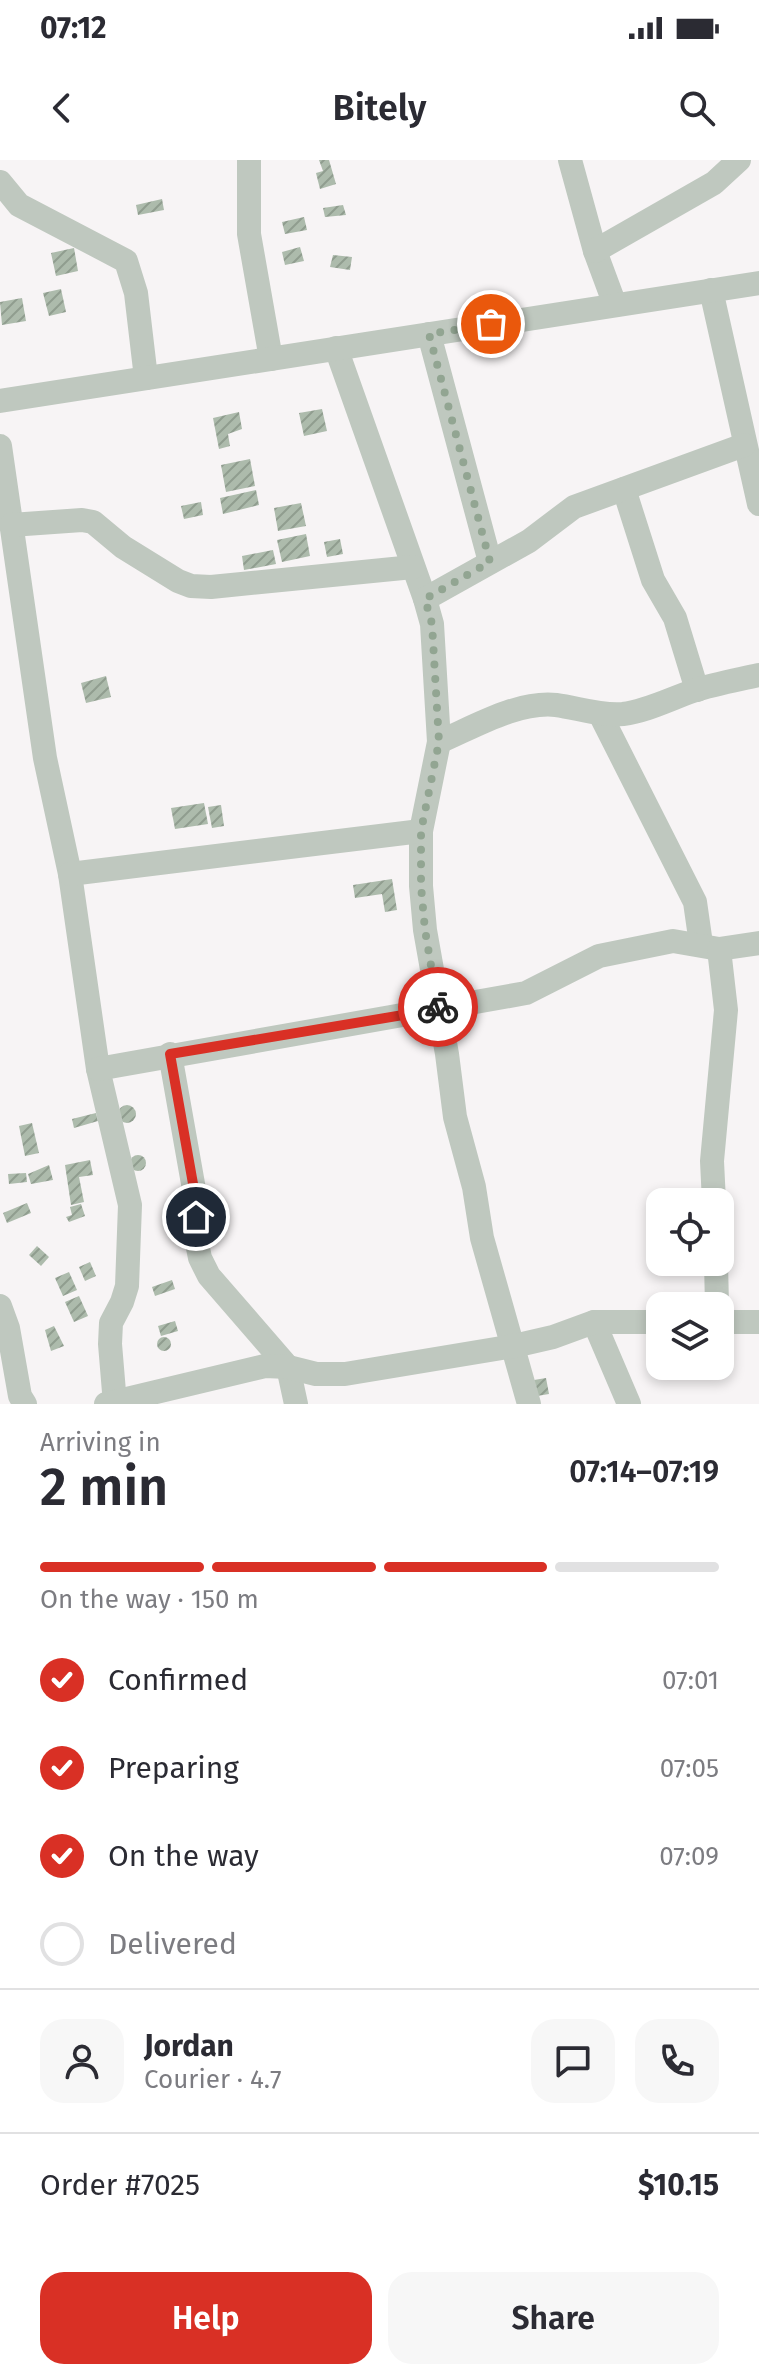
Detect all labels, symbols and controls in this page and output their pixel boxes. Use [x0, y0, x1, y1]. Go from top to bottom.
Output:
text: 07:12 [40, 10, 107, 46]
icon: back [40, 86, 84, 130]
text: Bitely [333, 86, 426, 130]
icon: search [675, 86, 719, 130]
pin [457, 290, 525, 358]
icon: bag [469, 302, 513, 346]
courier [398, 967, 478, 1047]
icon: bike [416, 985, 460, 1029]
pin [162, 1183, 230, 1251]
map controls [646, 1188, 734, 1380]
button: locate [646, 1188, 734, 1276]
icon: home [174, 1195, 218, 1239]
button: layers [646, 1292, 734, 1380]
text: Arriving in [40, 1427, 161, 1458]
text: 07:14–07:19 [569, 1454, 719, 1490]
text: 2 min [40, 1456, 168, 1519]
text: On the way · 150 m [40, 1584, 259, 1615]
icon: check [40, 1658, 84, 1702]
text: Confirmed [108, 1662, 248, 1698]
text: 07:01 [662, 1665, 719, 1696]
icon: check [40, 1746, 84, 1790]
text: Preparing [108, 1750, 239, 1786]
text: 07:05 [660, 1753, 719, 1784]
icon: check [40, 1834, 84, 1878]
text: On the way [108, 1838, 259, 1874]
text: 07:09 [659, 1841, 719, 1872]
text: Delivered [108, 1926, 237, 1962]
button: person [40, 2019, 124, 2103]
button: chat [531, 2019, 615, 2103]
button: phone [635, 2019, 719, 2103]
text: Jordan [144, 2028, 234, 2064]
text: Courier · 4.7 [144, 2064, 282, 2095]
text: Order #7025 [40, 2167, 200, 2203]
text: $10.15 [638, 2167, 719, 2203]
button: Help [40, 2272, 372, 2364]
button: Share [388, 2272, 719, 2364]

